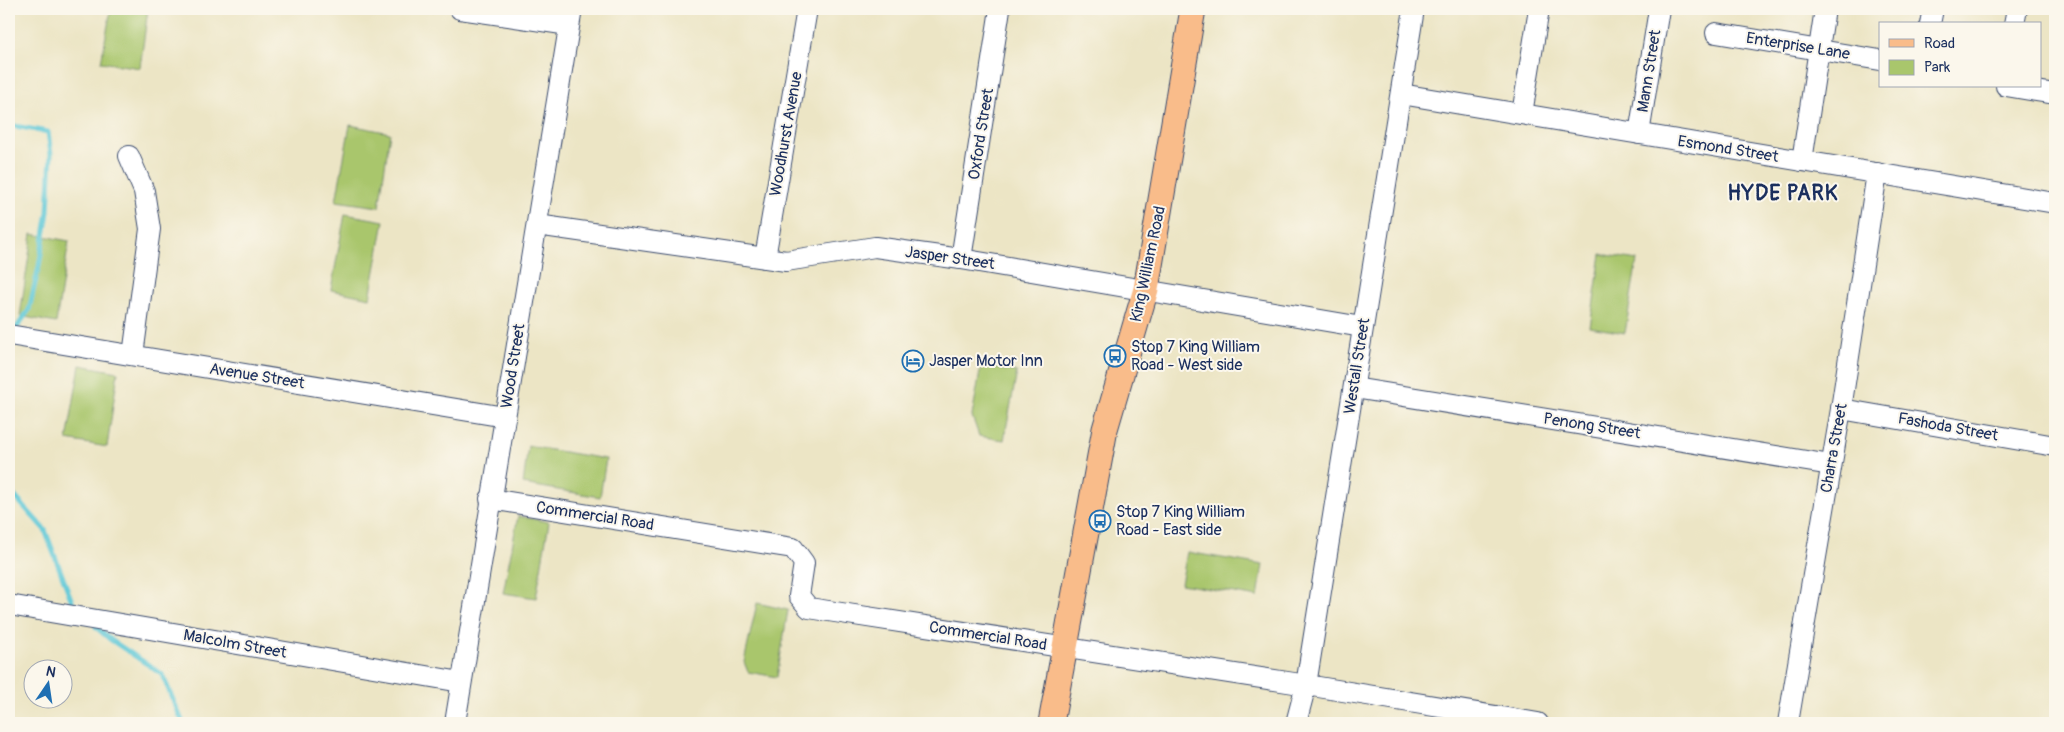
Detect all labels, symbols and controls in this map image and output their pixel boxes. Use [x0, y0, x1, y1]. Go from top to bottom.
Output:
legend [1879, 22, 2042, 88]
street label: Mann Street [1633, 28, 1665, 114]
street label: Enterprise Lane [1745, 28, 1851, 64]
text: Road [1924, 34, 1955, 53]
text: Park [1924, 58, 1951, 77]
street label: Woodhurst Avenue [765, 70, 807, 198]
street label: Oxford Street [964, 86, 998, 181]
street label: Esmond Street [1676, 131, 1780, 167]
district label: HYDE PARK [1728, 180, 1838, 207]
street label: King William Road [1126, 204, 1170, 324]
street label: Jasper Street [904, 242, 997, 274]
street label: Westall Street [1340, 316, 1375, 416]
street label: Wood Street [496, 322, 530, 410]
place label: Stop 7 King William Road - West side [1131, 337, 1260, 375]
bus stop icon: Stop 7 King William Road - West side [1103, 344, 1127, 368]
hotel icon: Jasper Motor Inn [901, 349, 925, 373]
place label: Jasper Motor Inn [929, 351, 1043, 371]
street label: Avenue Street [208, 359, 307, 393]
street label: Charra Street [1816, 401, 1852, 494]
street label: Penong Street [1542, 408, 1643, 444]
street label: Fashoda Street [1896, 408, 2000, 446]
street label: Commercial Road [535, 497, 655, 535]
place label: Stop 7 King William Road - East side [1116, 502, 1245, 540]
bus stop icon: Stop 7 King William Road - East side [1088, 509, 1112, 533]
street label: Commercial Road [928, 617, 1048, 655]
street label: Malcolm Street [182, 625, 289, 663]
north arrow [22, 660, 72, 710]
text: N [44, 662, 57, 681]

